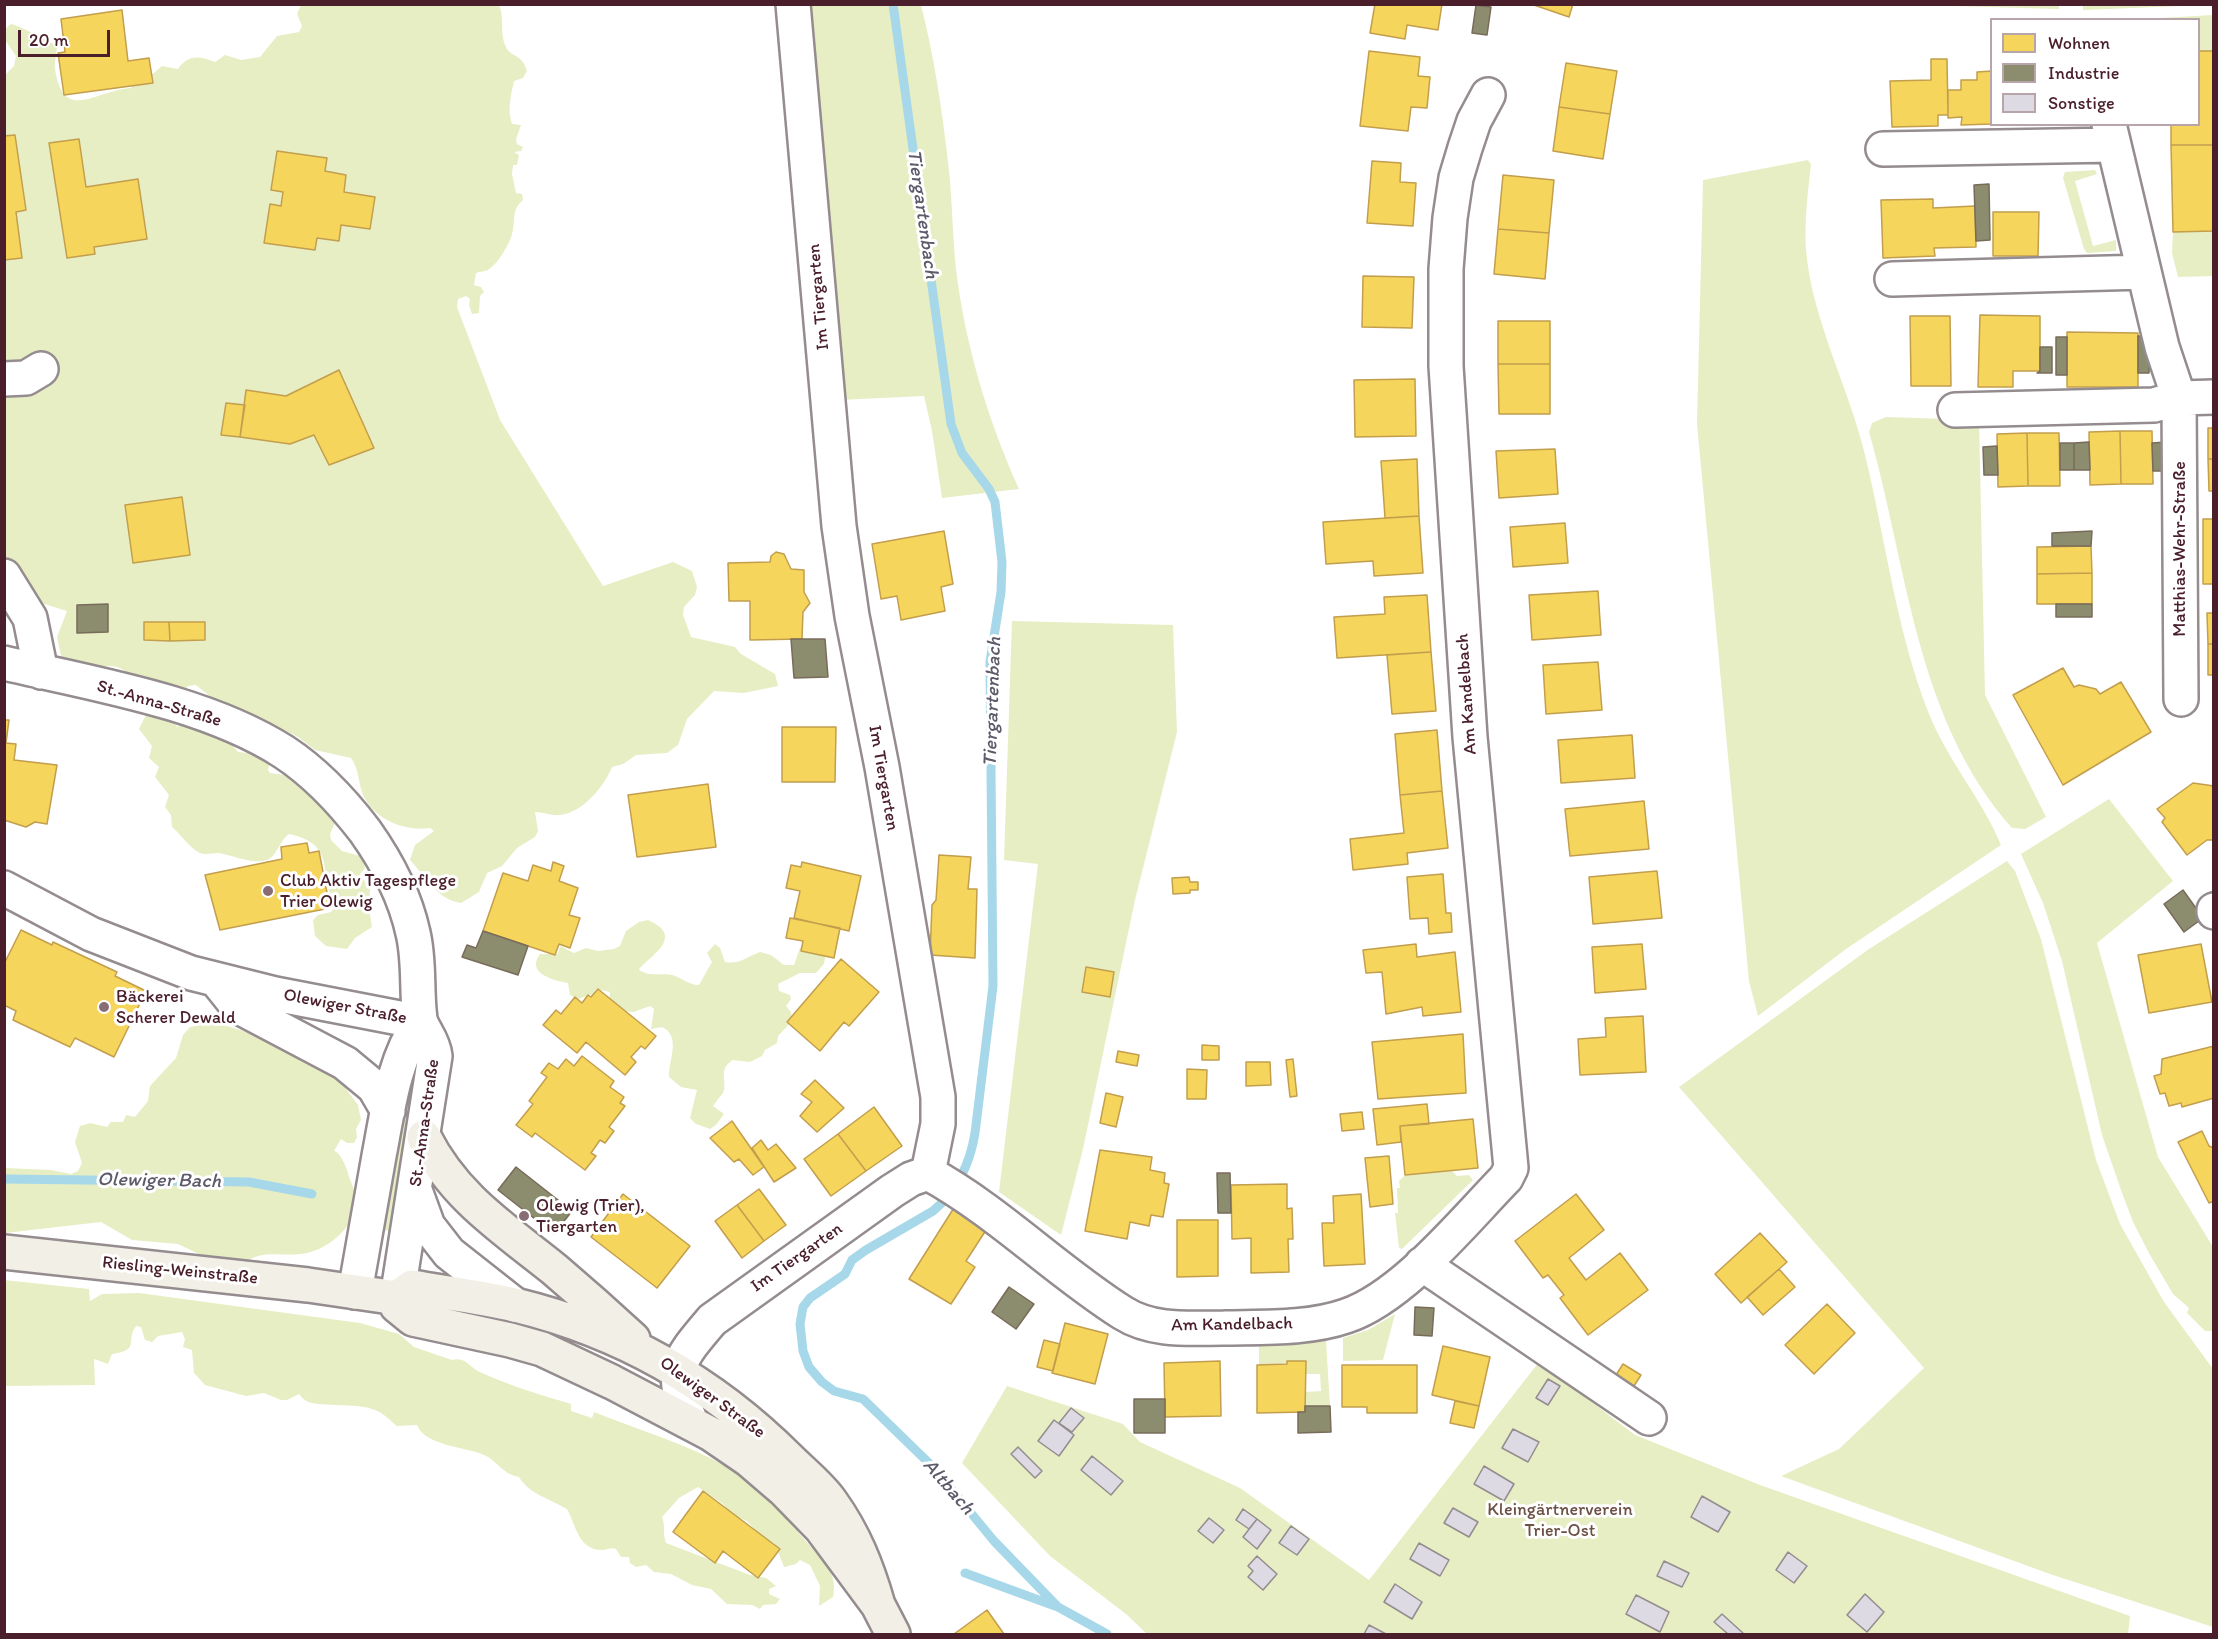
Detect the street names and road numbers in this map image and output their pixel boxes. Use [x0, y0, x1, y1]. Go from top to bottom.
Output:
street label: Im Tiergarten [804, 243, 834, 351]
street label: Matthias-Wehr-Straße [2169, 461, 2191, 637]
street label: Am Kandelbach [1452, 633, 1482, 755]
street label: St.-Anna-Straße [94, 676, 224, 732]
street label: Im Tiergarten [863, 723, 903, 833]
street label: Olewiger Straße [281, 984, 409, 1030]
street label: St.-Anna-Straße [405, 1058, 445, 1188]
street label: Im Tiergarten [747, 1219, 847, 1297]
street label: Riesling-Weinstraße [101, 1252, 259, 1290]
street label: Am Kandelbach [1171, 1313, 1293, 1337]
street label: Olewiger Straße [655, 1352, 769, 1444]

